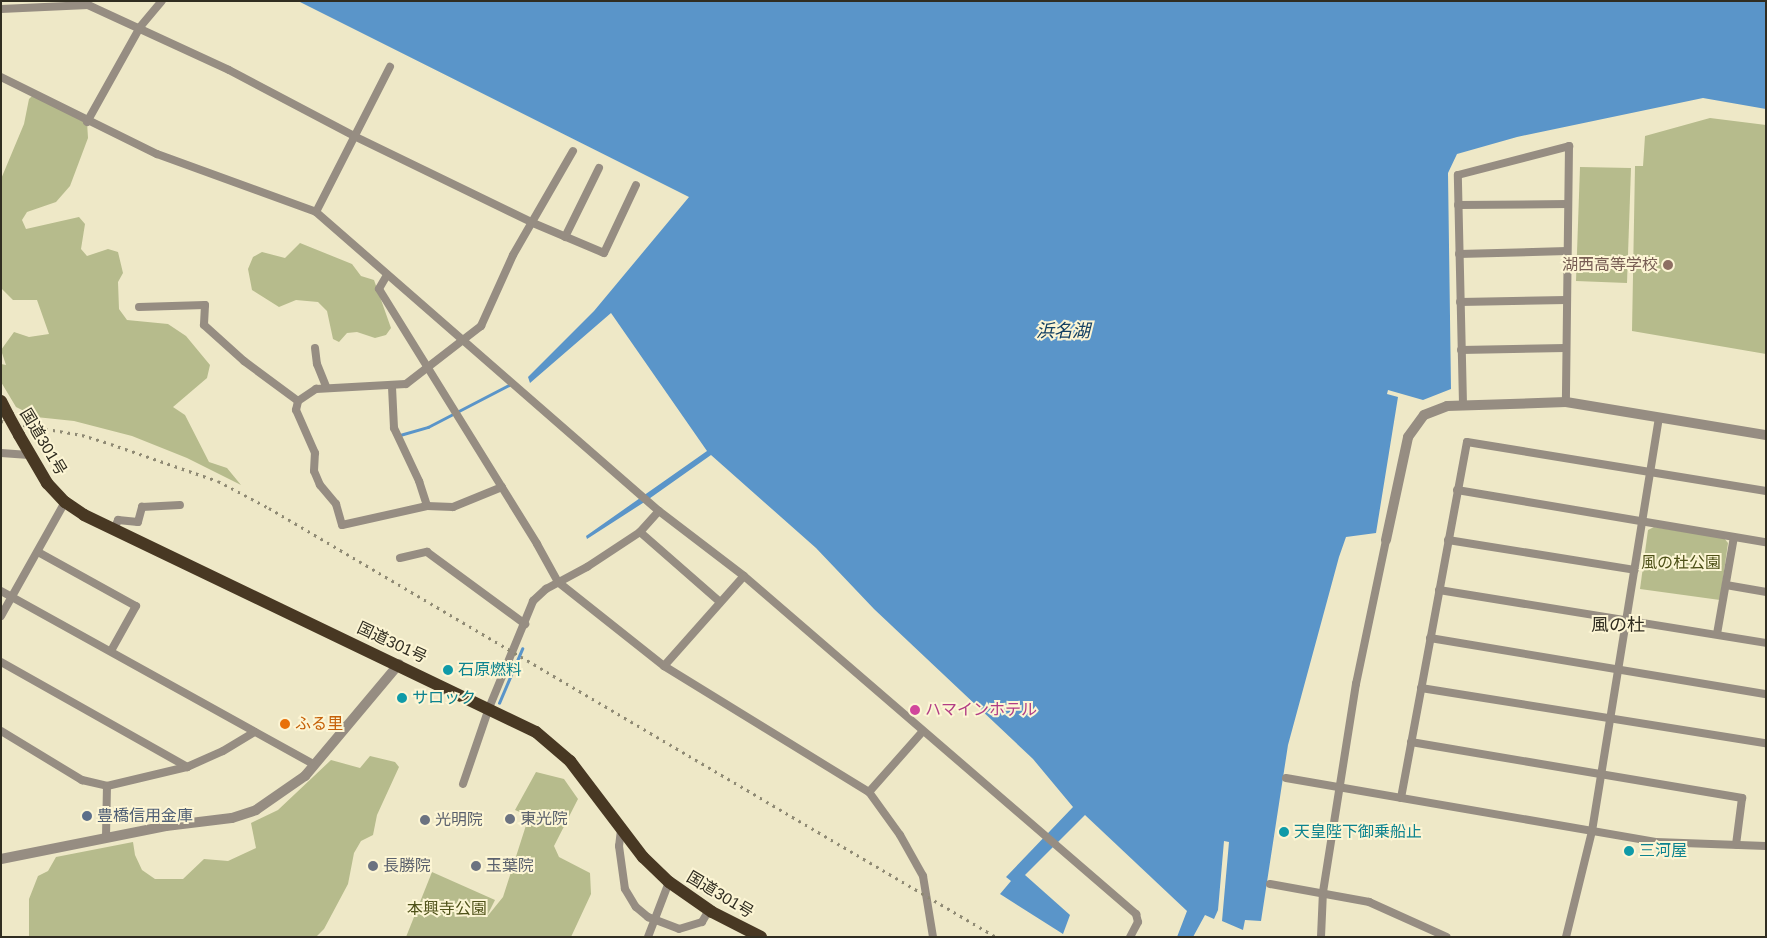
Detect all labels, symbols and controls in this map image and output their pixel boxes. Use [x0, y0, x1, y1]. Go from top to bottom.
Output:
place label: 湖西高等学校 [1562, 255, 1658, 275]
marker: 湖西高等学校 [1662, 259, 1674, 271]
water label: 浜名湖 [1036, 320, 1090, 342]
street label: 国道301号 [16, 405, 70, 479]
park label: 風の杜公園 [1641, 553, 1721, 573]
district label: 風の杜 [1591, 614, 1645, 636]
street label: 国道301号 [354, 619, 430, 667]
place label: 石原燃料 [458, 660, 522, 680]
marker: 石原燃料 [442, 664, 454, 676]
place label: サロック [412, 688, 476, 708]
marker: サロック [396, 692, 408, 704]
place label: ハマインホテル [925, 700, 1037, 720]
marker: ハマインホテル [909, 704, 921, 716]
place label: ふる里 [295, 714, 343, 734]
marker: ふる里 [279, 718, 291, 730]
place label: 豊橋信用金庫 [97, 806, 193, 826]
place label: 東光院 [520, 809, 568, 829]
marker: 豊橋信用金庫 [81, 810, 93, 822]
place label: 光明院 [435, 810, 483, 830]
marker: 東光院 [504, 813, 516, 825]
marker: 光明院 [419, 814, 431, 826]
place label: 天皇陛下御乗船止 [1294, 822, 1422, 842]
marker: 天皇陛下御乗船止 [1278, 826, 1290, 838]
place label: 三河屋 [1639, 841, 1687, 861]
marker: 三河屋 [1623, 845, 1635, 857]
place label: 長勝院 [383, 856, 431, 876]
place label: 玉葉院 [486, 856, 534, 876]
marker: 長勝院 [367, 860, 379, 872]
marker: 玉葉院 [470, 860, 482, 872]
street label: 国道301号 [683, 868, 757, 922]
park label: 本興寺公園 [407, 899, 487, 919]

